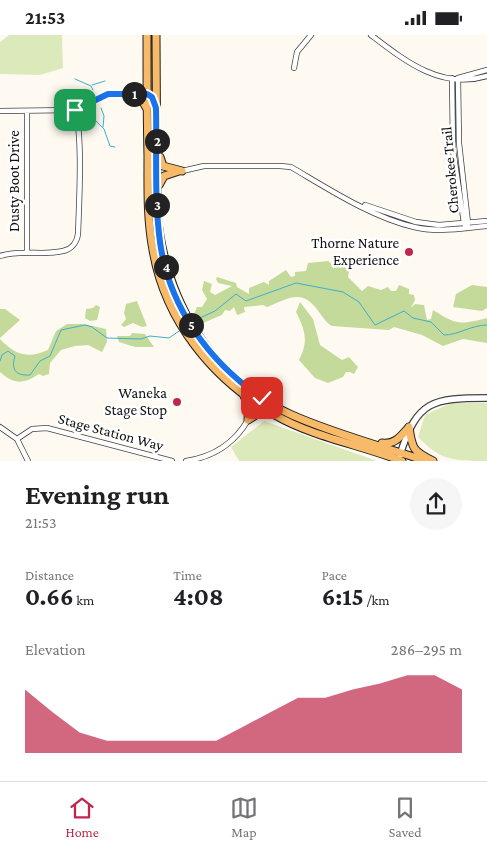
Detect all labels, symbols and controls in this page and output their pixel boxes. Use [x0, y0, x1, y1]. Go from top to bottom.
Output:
text: 21:53 [25, 7, 65, 28]
pin: 1 [122, 81, 146, 107]
text: 1 [132, 86, 137, 102]
pin [54, 89, 96, 131]
icon: arrive [61, 96, 89, 124]
street label: Cherokee Trail [438, 126, 462, 214]
pin: 2 [144, 129, 170, 153]
street label: Dusty Boot Drive [6, 130, 23, 232]
text: 2 [154, 133, 161, 149]
pin: 3 [144, 193, 170, 217]
text: 3 [154, 197, 161, 213]
place label: Thorne Nature Experience [311, 235, 399, 269]
marker: Thorne Nature Experience [403, 246, 415, 258]
pin: 4 [154, 255, 178, 279]
text: 4 [163, 259, 170, 275]
pin: 5 [178, 313, 204, 337]
text: 5 [188, 317, 195, 333]
pin [241, 377, 283, 419]
icon: check [248, 384, 276, 412]
place label: Waneka Stage Stop [104, 385, 167, 419]
marker: Waneka Stage Stop [171, 396, 183, 408]
street label: Stage Station Way [56, 410, 165, 455]
button: share [410, 478, 462, 530]
text: Evening run [25, 479, 169, 510]
text: 21:53 [25, 514, 57, 531]
text: Distance [25, 567, 74, 583]
text: Time [173, 567, 202, 583]
text: Pace [322, 567, 347, 583]
text: 0.66 [25, 583, 74, 610]
text: 4:08 [173, 583, 224, 610]
text: 6:15 [322, 583, 364, 610]
text: km [74, 592, 94, 608]
text: /km [364, 592, 389, 608]
text: Elevation [25, 641, 86, 658]
text: 286–295 m [391, 641, 462, 658]
tab: Home [65, 794, 99, 840]
tab: Map [230, 794, 258, 840]
tab: Saved [389, 794, 422, 840]

